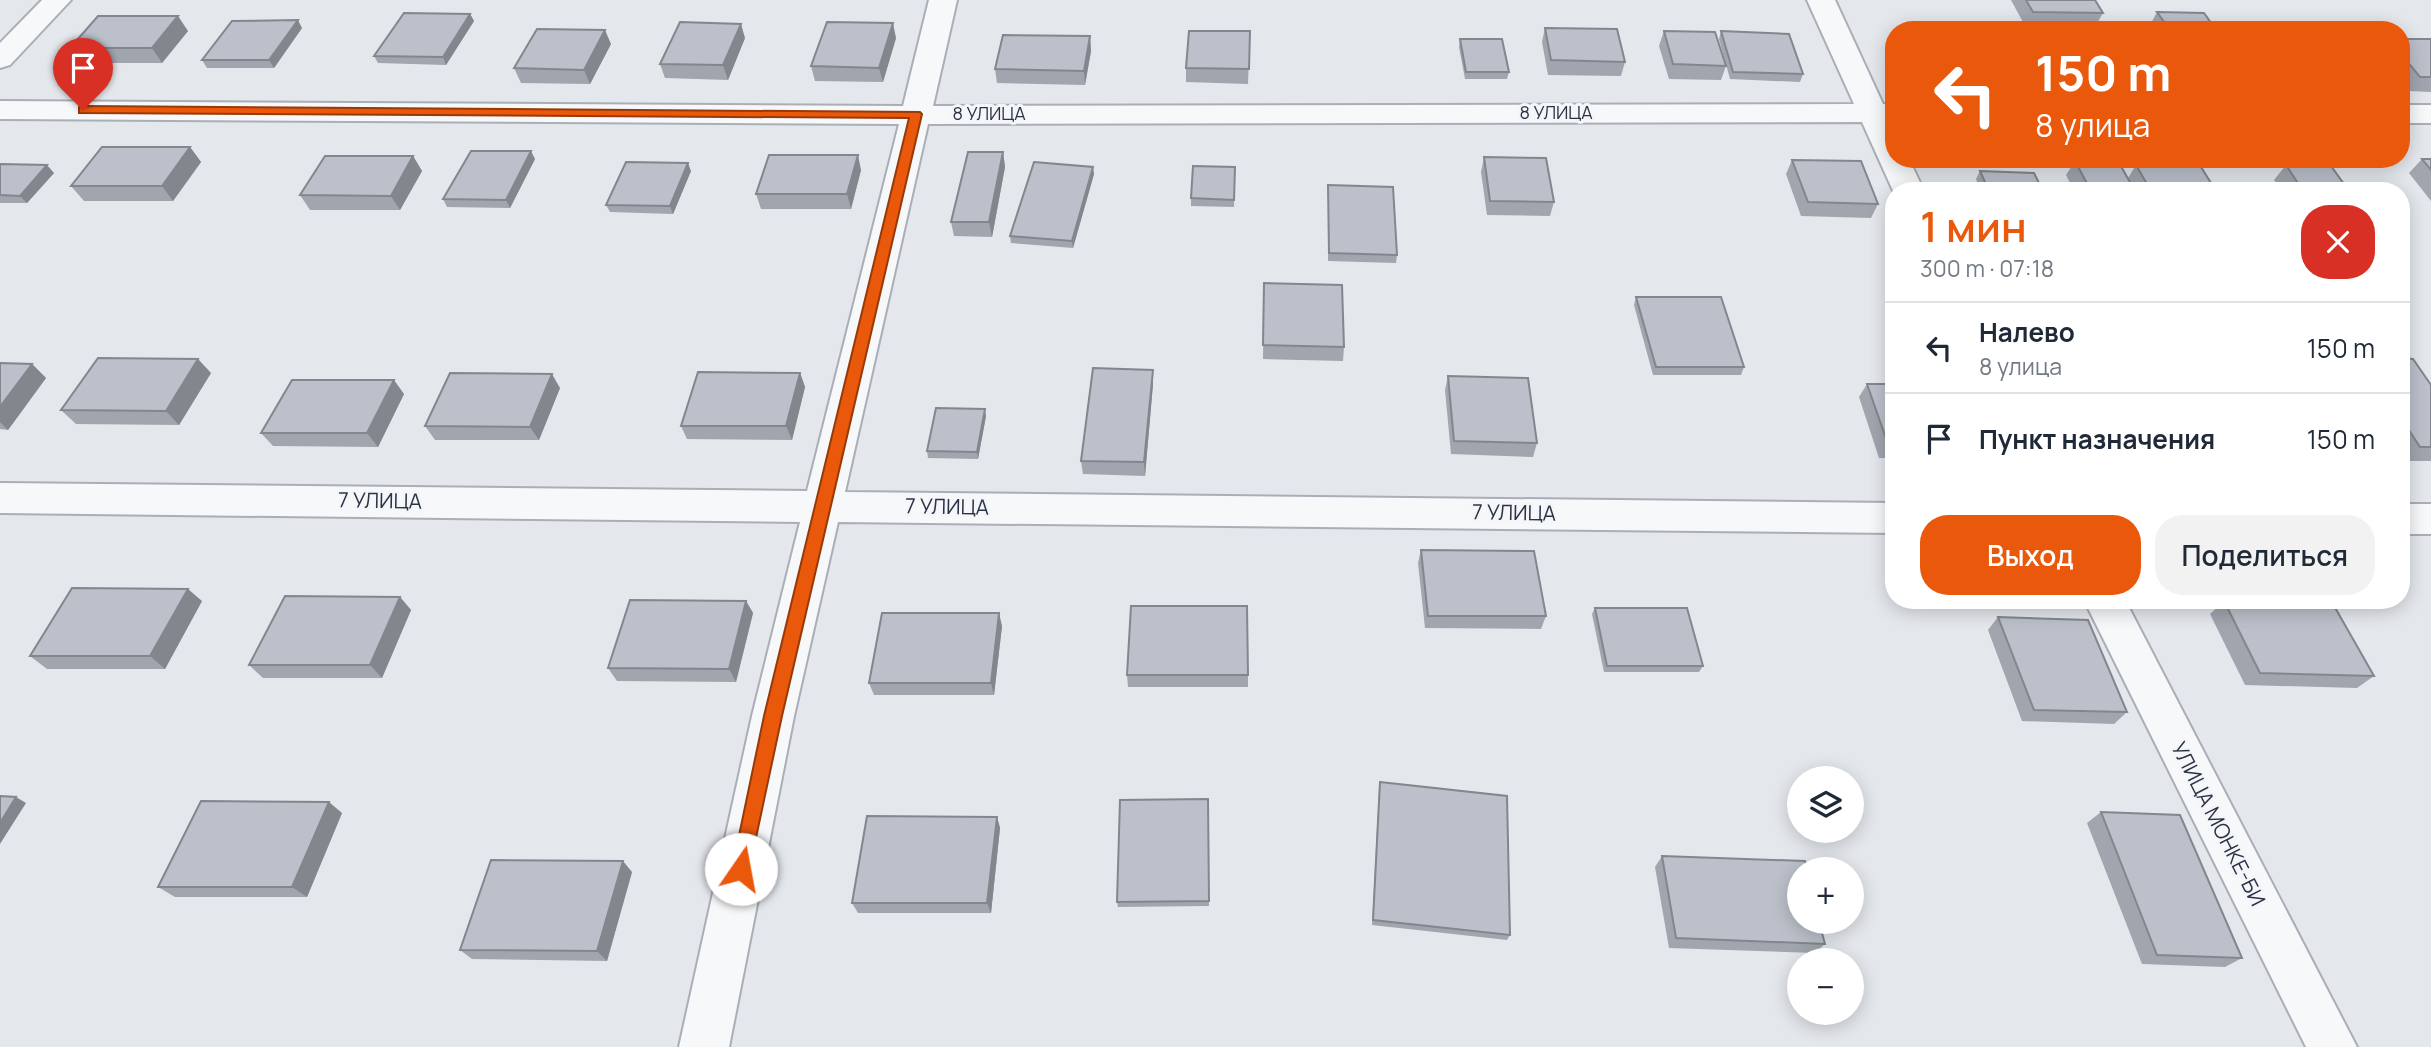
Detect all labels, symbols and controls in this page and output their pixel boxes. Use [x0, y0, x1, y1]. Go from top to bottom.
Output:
pin [53, 38, 113, 110]
text: 150 m [2035, 39, 2171, 106]
icon: arrive [64, 49, 102, 87]
icon: left [1920, 49, 2011, 140]
street label: 8 УЛИЦА [1519, 100, 1593, 124]
street label: 8 УЛИЦА [952, 101, 1026, 125]
text: 8 улица [2035, 103, 2150, 147]
text: 1 мин [1920, 197, 2027, 255]
button: close [2301, 205, 2375, 279]
text: 300 m · 07:18 [1920, 252, 2054, 284]
text: Налево [1979, 314, 2075, 350]
icon: left [1920, 329, 1958, 367]
text: 150 m [2307, 330, 2375, 366]
text: 8 улица [1979, 350, 2062, 382]
icon: arrive [1920, 420, 1958, 458]
text: Пункт назначения [1979, 421, 2215, 457]
text: 150 m [2307, 421, 2375, 457]
street label: 7 УЛИЦА [338, 485, 422, 515]
street label: 7 УЛИЦА [905, 491, 989, 521]
street label: 7 УЛИЦА [1472, 497, 1556, 527]
button: Выход [1920, 515, 2141, 595]
button: Поделиться [2155, 515, 2375, 595]
street label: УЛИЦА МОНКЕ-БИ [2165, 737, 2272, 910]
map controls [1787, 766, 1864, 1025]
button: layers [1787, 766, 1864, 843]
position arrow [704, 832, 778, 906]
button: + [1787, 857, 1864, 934]
button: − [1787, 948, 1864, 1025]

